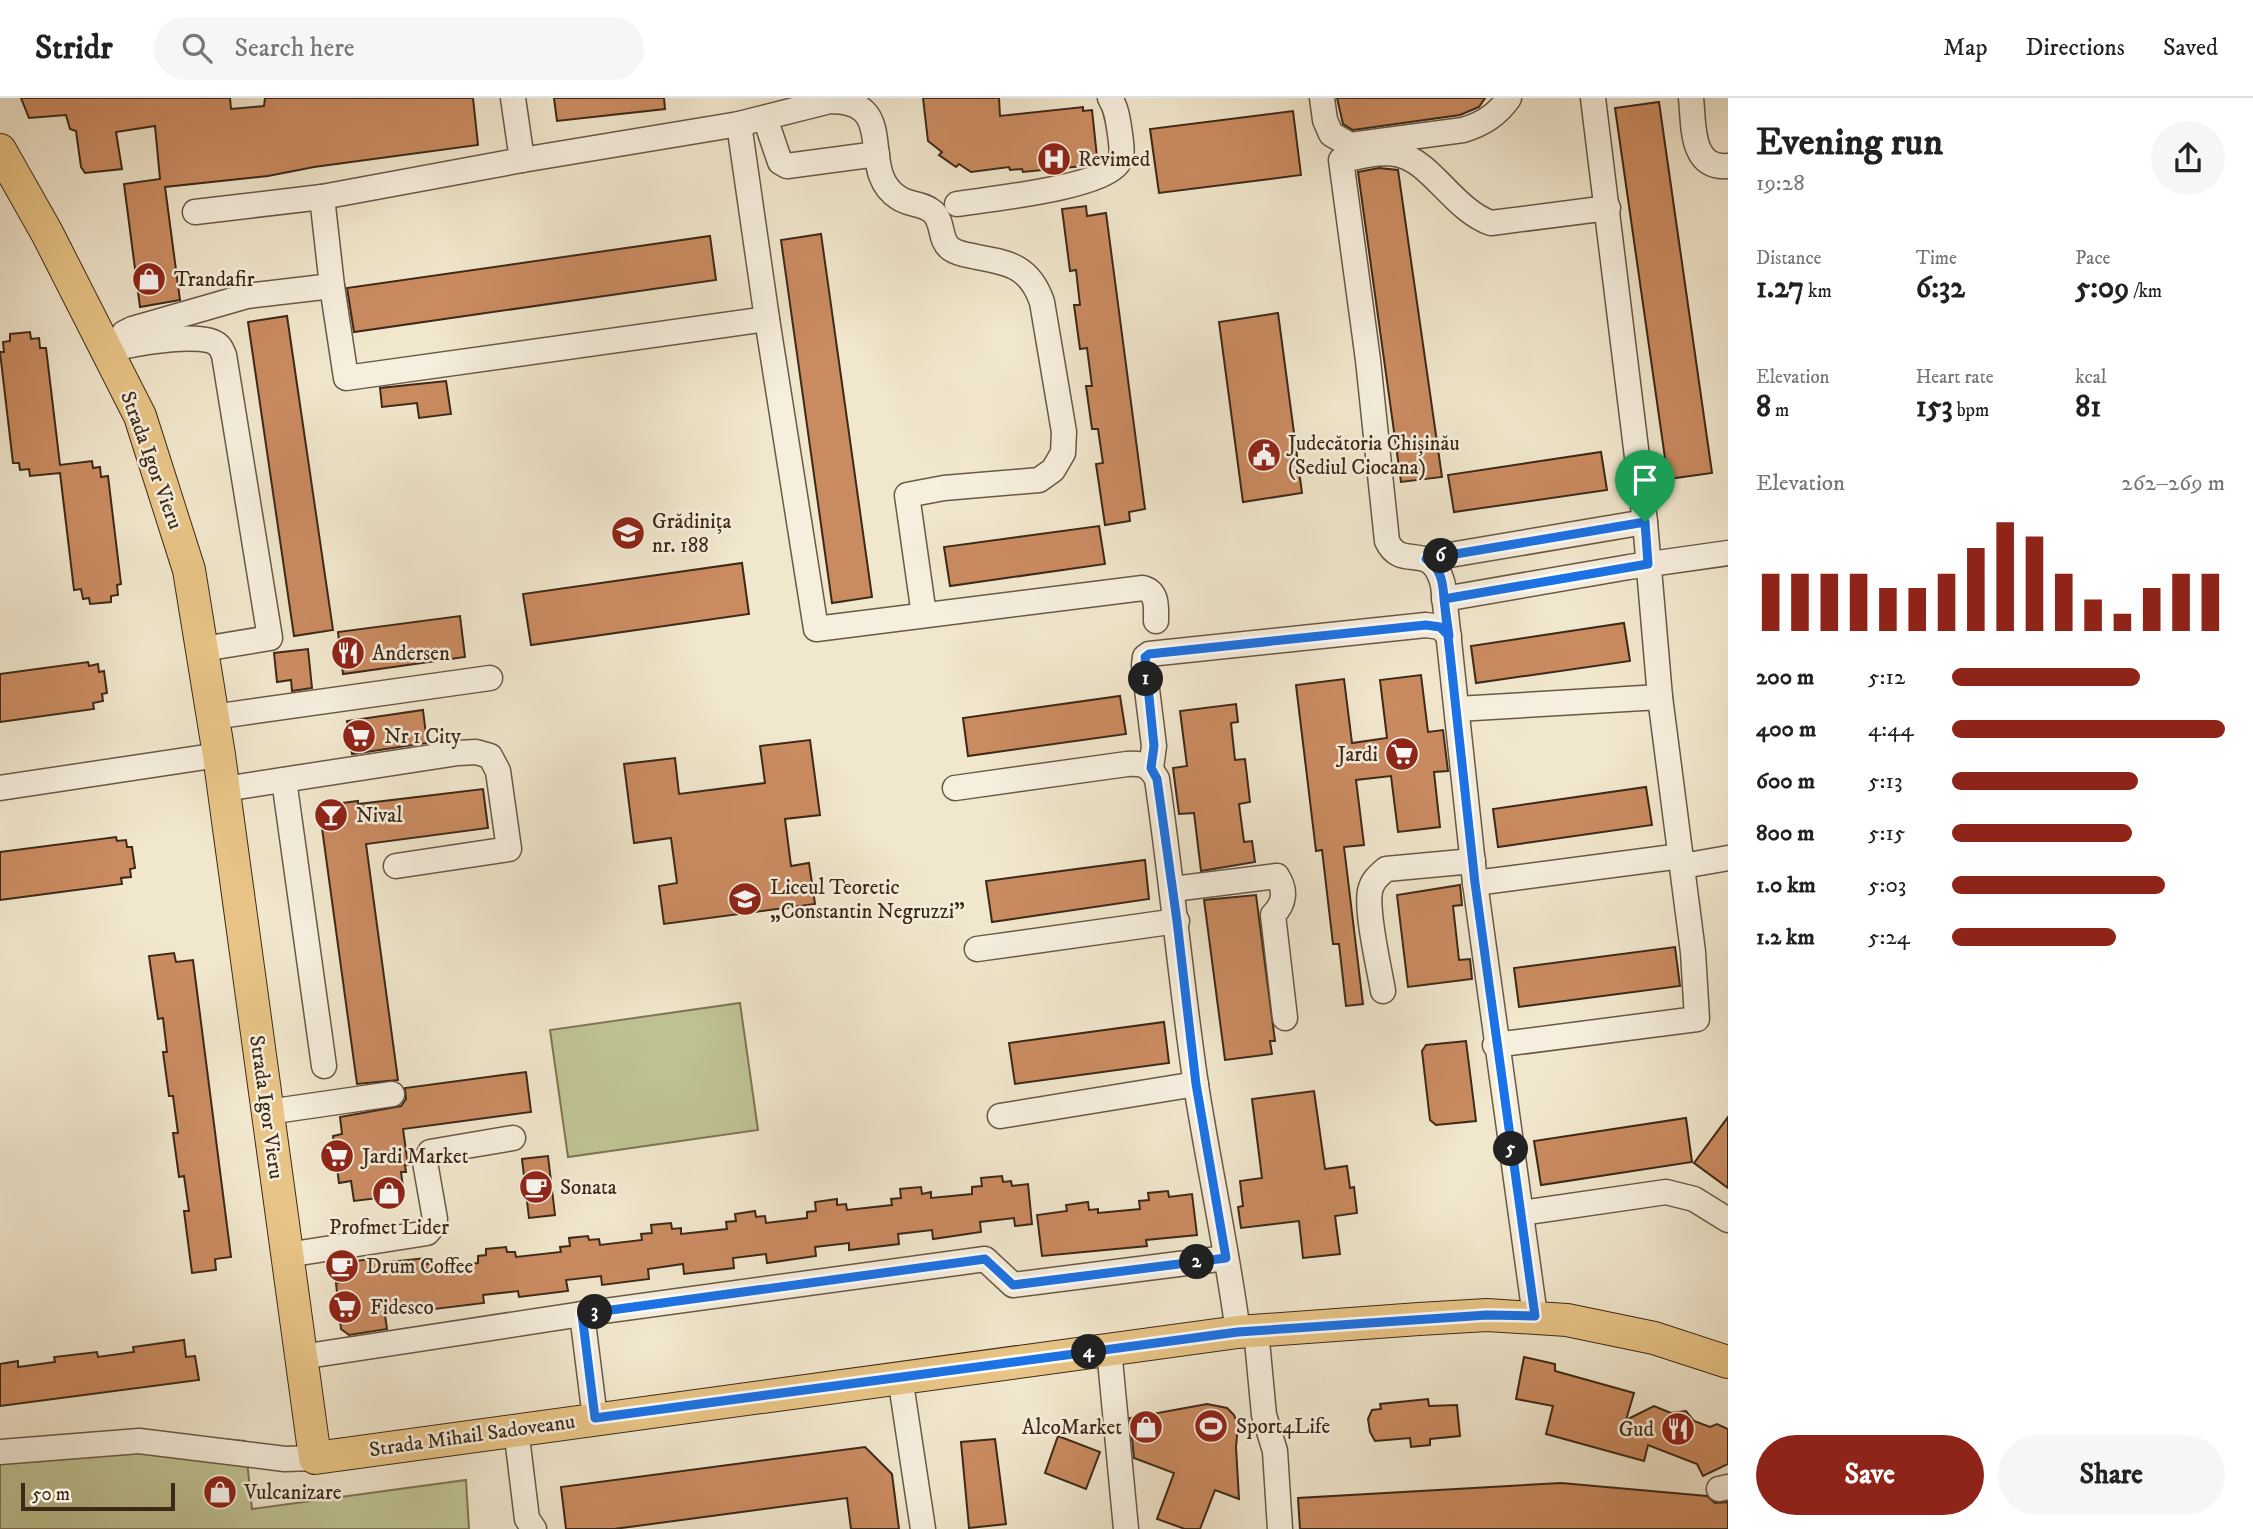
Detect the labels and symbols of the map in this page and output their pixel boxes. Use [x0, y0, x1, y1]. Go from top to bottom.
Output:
hospital icon: Revimed [1035, 140, 1073, 178]
place label: Revimed [1078, 147, 1151, 173]
shop icon: Trandafir [130, 260, 168, 298]
place label: Trandafir [174, 267, 255, 293]
street label: Strada Igor Vieru [114, 388, 188, 533]
place label: Judecătoria Chișinău (Sediul Ciocana) [1286, 431, 1460, 481]
public building icon: Judecătoria Chișinău (Sediul Ciocana) [1245, 436, 1283, 474]
pin [1615, 450, 1675, 522]
place label: Grădinița nr. 188 [652, 509, 731, 559]
school or university icon: Grădinița nr. 188 [609, 514, 647, 552]
pin: 6 [1424, 538, 1458, 574]
restaurant icon: Andersen [329, 634, 367, 672]
place label: Andersen [372, 641, 450, 667]
pin: 1 [1128, 662, 1164, 696]
supermarket icon: Nr 1 City [340, 717, 378, 755]
place label: Nr 1 City [384, 724, 462, 750]
supermarket icon: Jardi [1383, 735, 1421, 773]
place label: Jardi [1335, 742, 1378, 768]
bar icon: Nival [312, 796, 350, 834]
place label: Nival [356, 803, 403, 829]
place label: Liceul Teoretic „Constantin Negruzzi” [770, 875, 965, 925]
school or university icon: Liceul Teoretic „Constantin Negruzzi” [726, 880, 764, 918]
street label: Strada Igor Vieru [243, 1034, 289, 1181]
pin: 5 [1494, 1132, 1528, 1166]
supermarket icon: Jardi Market [318, 1137, 356, 1175]
place label: Jardi Market [360, 1144, 469, 1170]
cafe icon: Sonata [517, 1168, 555, 1206]
shop icon: Profmet Lider [370, 1174, 408, 1212]
place label: Sonata [560, 1175, 617, 1201]
place label: Profmet Lider [329, 1215, 449, 1241]
pin: 2 [1180, 1244, 1214, 1280]
cafe icon: Drum Coffee [323, 1247, 361, 1285]
place label: Drum Coffee [366, 1254, 473, 1280]
supermarket icon: Fidesco [326, 1288, 364, 1326]
pin: 3 [578, 1294, 612, 1330]
place label: Fidesco [370, 1295, 434, 1321]
pin: 4 [1072, 1334, 1106, 1370]
sports icon: Sport4Life [1192, 1407, 1230, 1445]
shop icon: AlcoMarket [1127, 1408, 1165, 1446]
street label: Strada Mihail Sadoveanu [368, 1409, 577, 1463]
restaurant icon: Gud [1659, 1410, 1697, 1448]
place label: Sport4Life [1236, 1414, 1330, 1440]
place label: AlcoMarket [1022, 1415, 1122, 1441]
place label: Gud [1619, 1417, 1655, 1443]
shop icon: Vulcanizare [201, 1473, 239, 1511]
scale bar [21, 1480, 175, 1512]
place label: Vulcanizare [243, 1480, 342, 1506]

